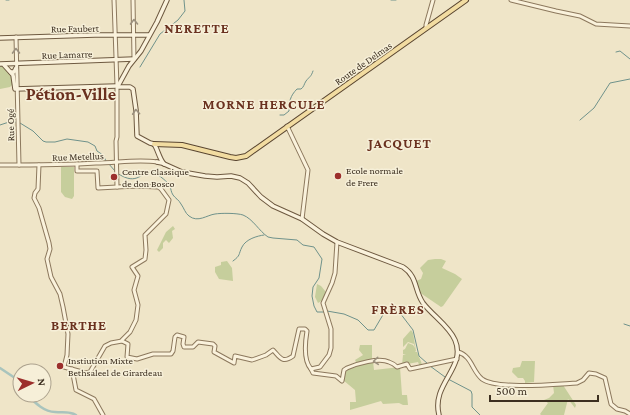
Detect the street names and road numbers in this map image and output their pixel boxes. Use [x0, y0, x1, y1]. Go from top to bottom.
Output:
street label: Rue Faubert [51, 23, 100, 34]
street label: Route de Delmas [333, 40, 394, 87]
street label: Rue Lamarre [42, 48, 93, 61]
street label: Rue Ogé [5, 108, 16, 141]
street label: Rue Metellus [52, 150, 104, 163]

